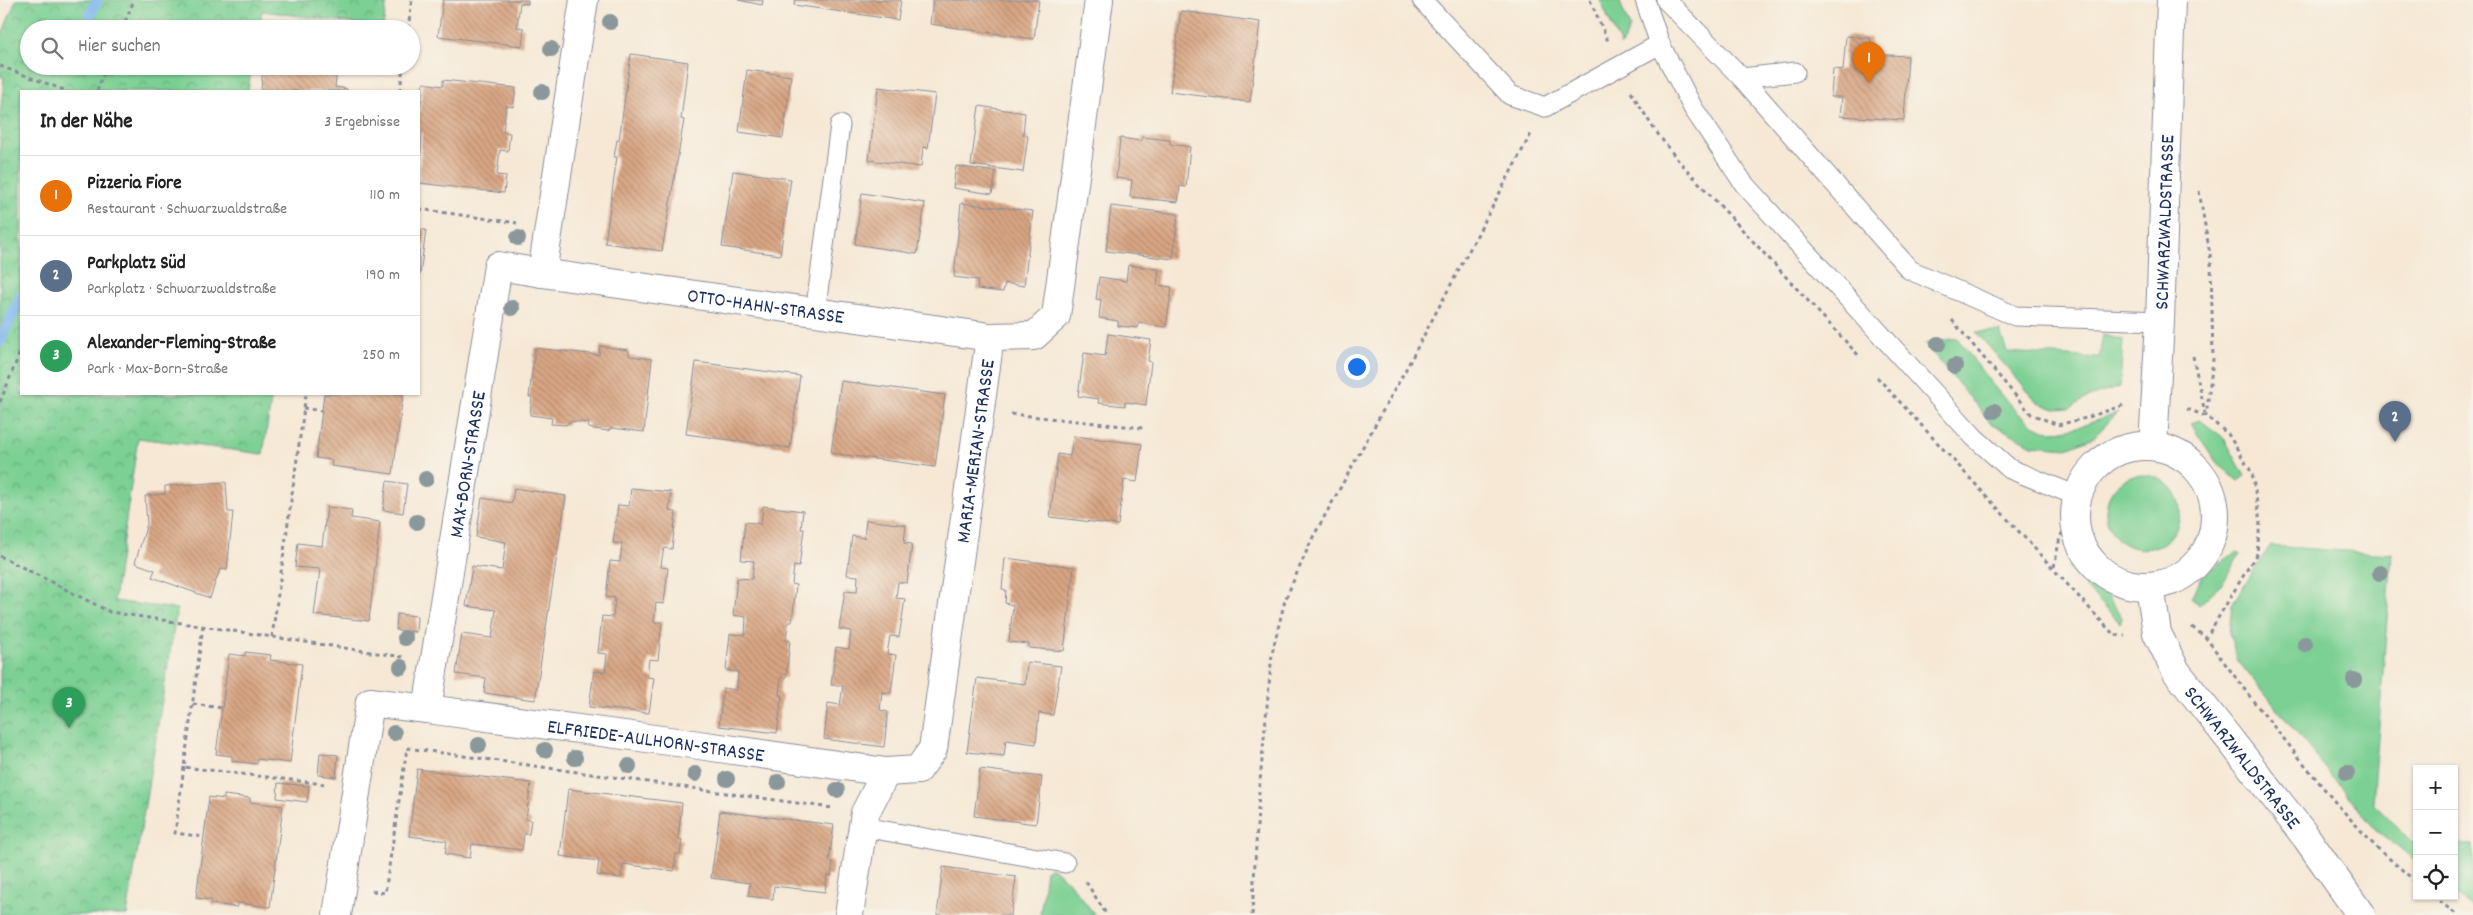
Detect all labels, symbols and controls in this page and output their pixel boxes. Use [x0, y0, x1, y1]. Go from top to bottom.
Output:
search box [20, 20, 420, 75]
icon: search [38, 34, 66, 62]
text: Hier suchen [78, 34, 161, 61]
pin: 1 [1853, 42, 1885, 83]
text: In der Nähe [40, 108, 132, 138]
text: 3 Ergebnisse [324, 111, 400, 134]
street label: SCHWARZWALDSTRASSE [2149, 134, 2183, 310]
text: Pizzeria Fiore [87, 171, 182, 198]
text: 1 [54, 184, 58, 207]
text: 110 m [370, 184, 400, 207]
text: Restaurant · Schwarzwaldstraße [87, 198, 287, 221]
text: Parkplatz Süd [87, 251, 186, 278]
text: 2 [53, 264, 60, 287]
text: 190 m [366, 264, 400, 287]
text: Parkplatz · Schwarzwaldstraße [87, 278, 276, 301]
street label: OTTO-HAHN-STRASSE [685, 283, 846, 333]
text: Alexander-Fleming-Straße [87, 331, 276, 358]
text: 3 [52, 344, 60, 367]
text: 250 m [362, 344, 400, 367]
your location [1344, 354, 1370, 380]
text: Park · Max-Born-Straße [87, 358, 228, 381]
street label: MARIA-MERIAN-STRASSE [951, 358, 1004, 545]
street label: MAX-BORN-STRASSE [444, 389, 495, 540]
pin: 2 [2379, 401, 2411, 442]
street label: SCHWARZWALDSTRASSE [2176, 681, 2306, 836]
pin: 3 [53, 687, 85, 728]
street label: ELFRIEDE-AULHORN-STRASSE [545, 714, 766, 771]
map controls [2413, 765, 2458, 900]
button: + [2413, 765, 2458, 810]
button: − [2413, 810, 2458, 855]
button: locate [2413, 855, 2458, 900]

